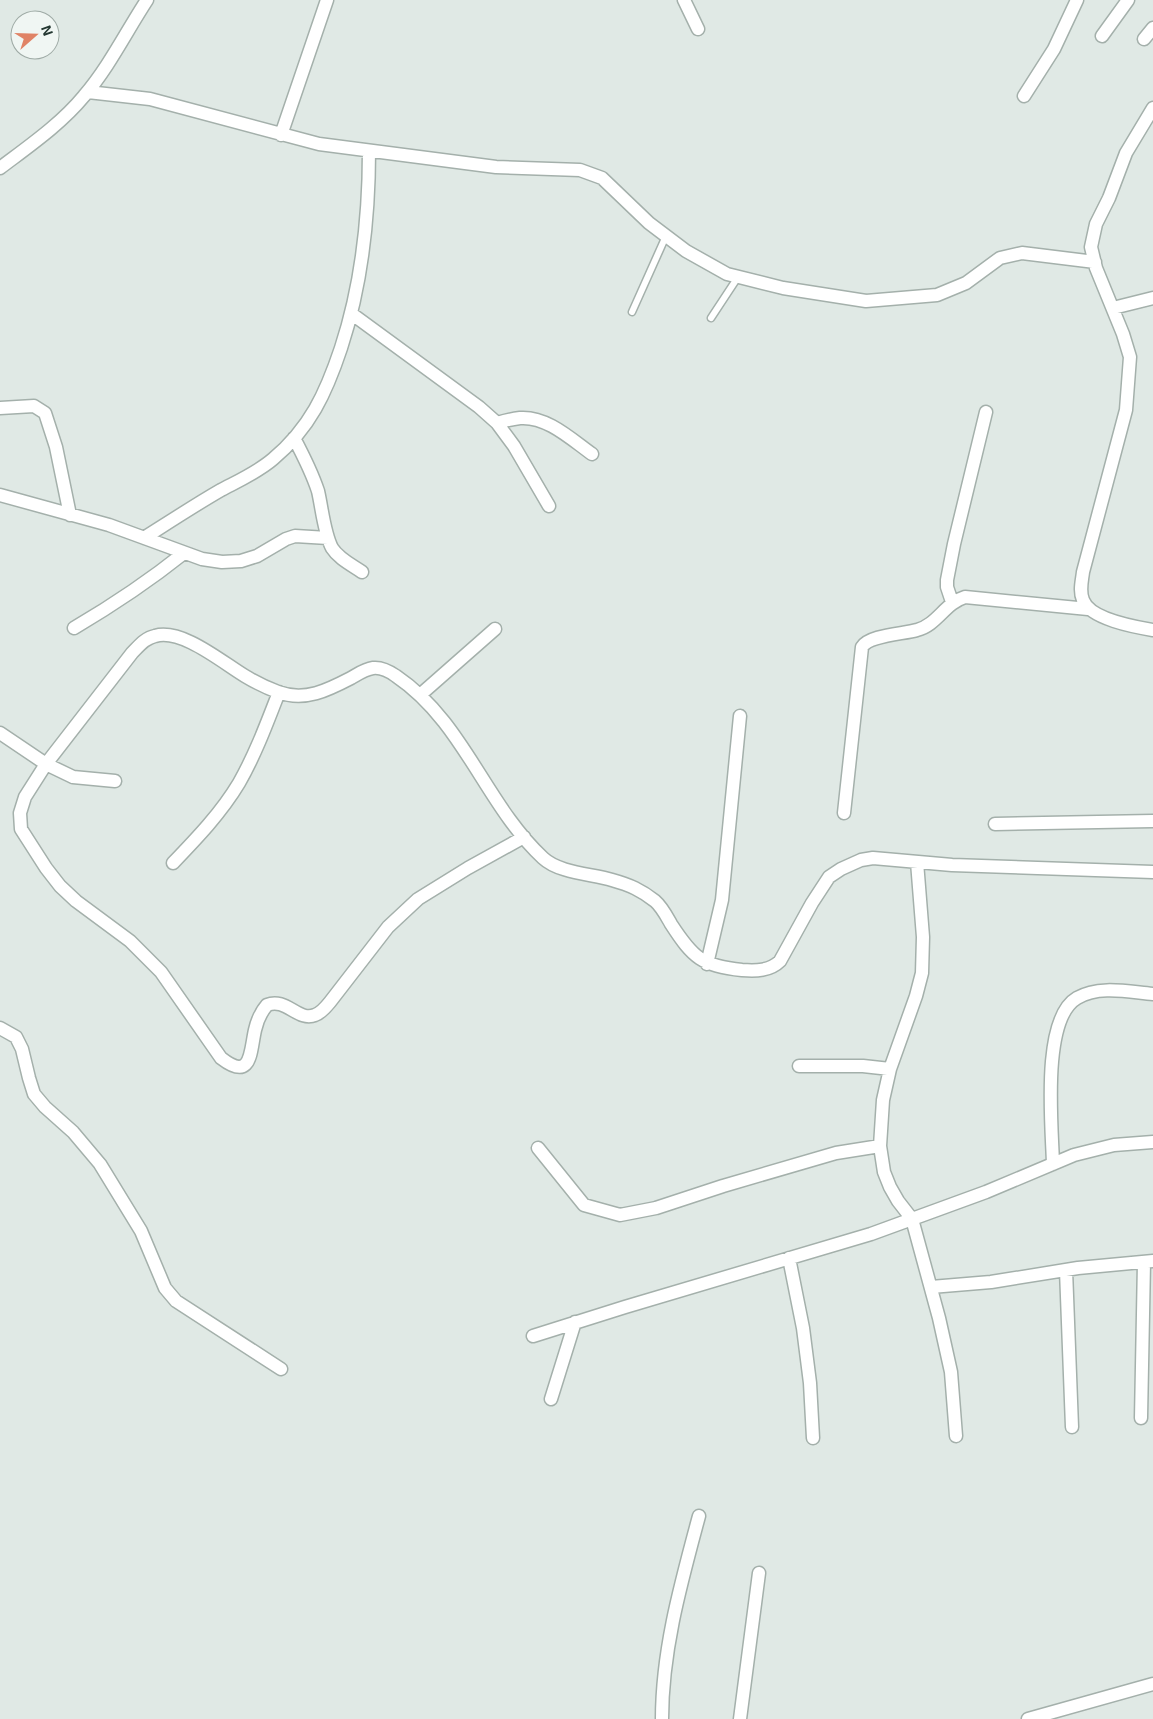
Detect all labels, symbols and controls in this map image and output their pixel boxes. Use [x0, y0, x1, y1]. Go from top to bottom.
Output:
north arrow [10, 10, 60, 60]
text: N [38, 23, 57, 38]

